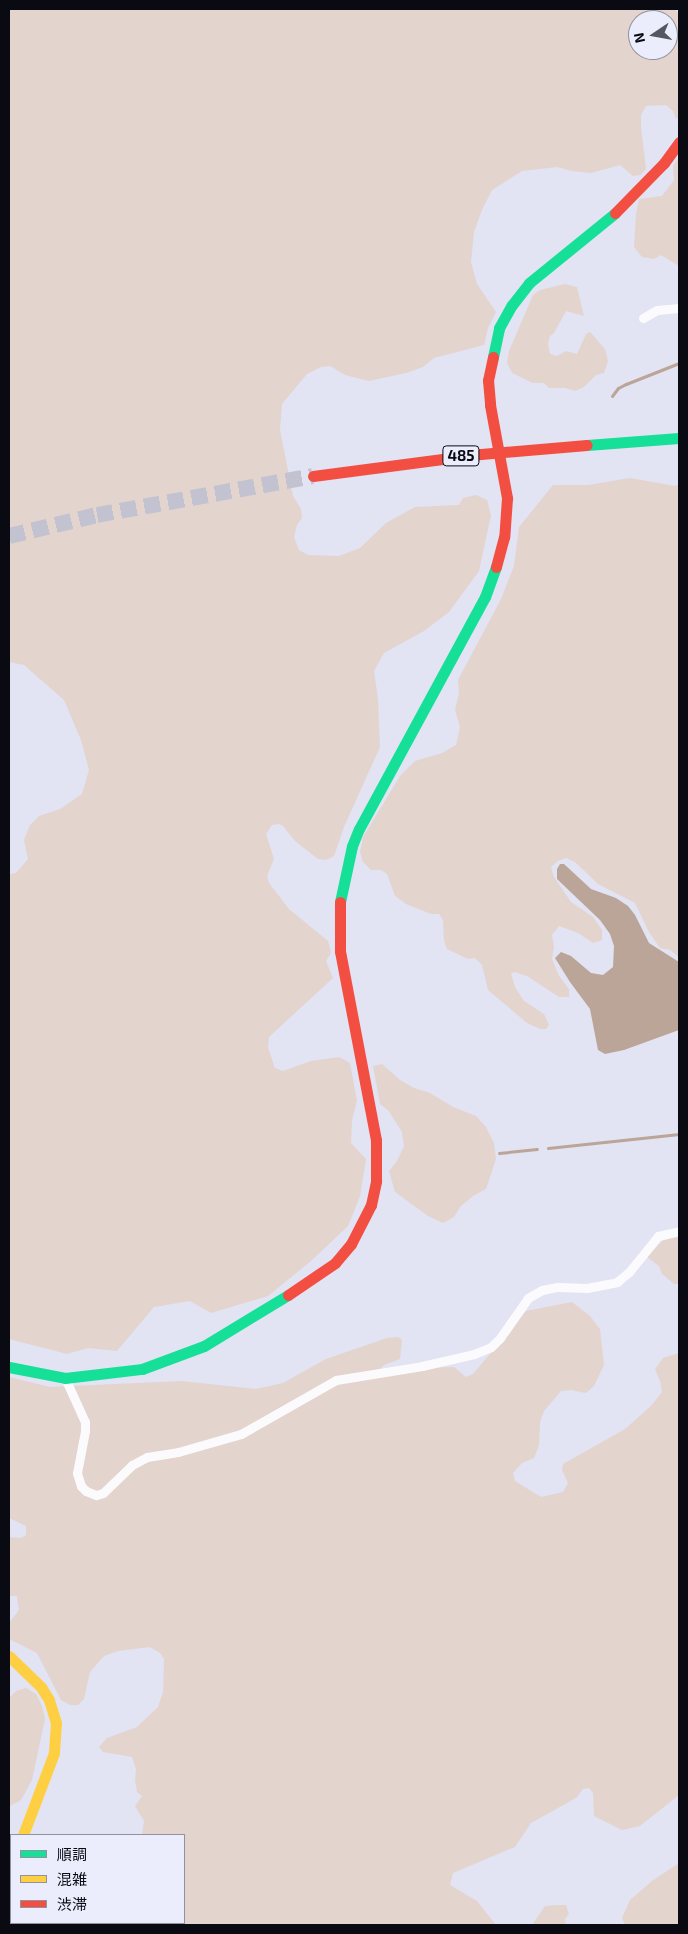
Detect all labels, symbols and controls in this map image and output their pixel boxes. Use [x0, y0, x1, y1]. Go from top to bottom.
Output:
north arrow [628, 10, 678, 60]
text: N [629, 31, 648, 45]
road number: 485 [442, 444, 480, 468]
legend [10, 1834, 185, 1924]
text: 順調 [57, 1845, 87, 1863]
text: 混雑 [57, 1870, 87, 1888]
text: 渋滞 [57, 1895, 87, 1913]

